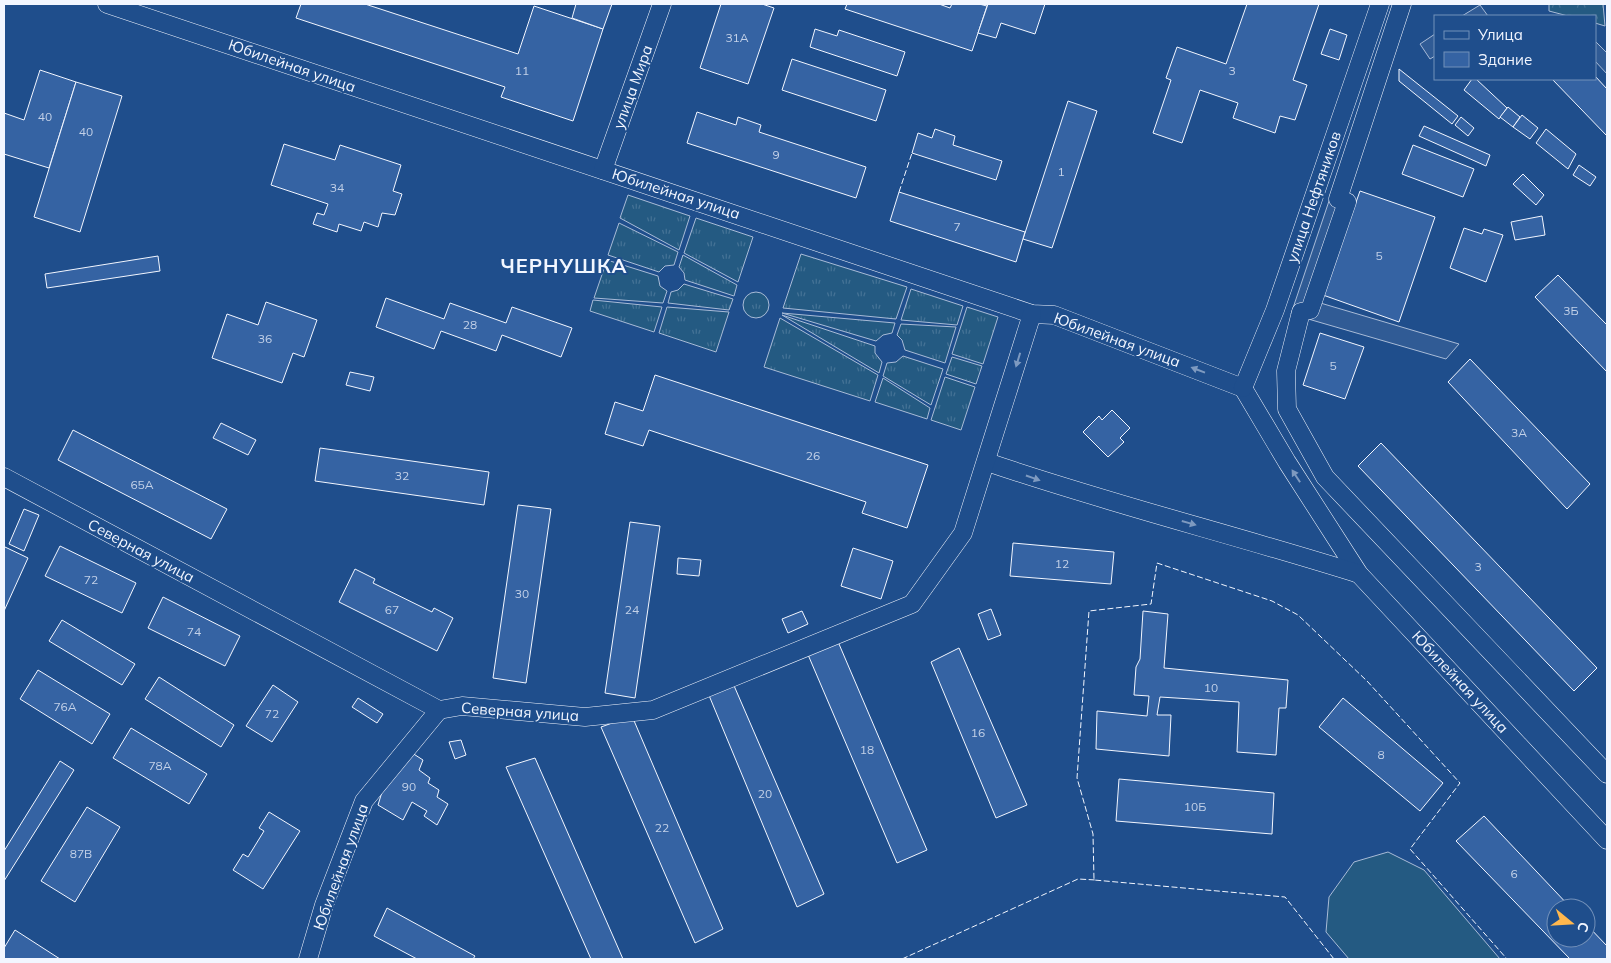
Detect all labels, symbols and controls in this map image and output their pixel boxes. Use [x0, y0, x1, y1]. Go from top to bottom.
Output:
legend [1434, 15, 1596, 80]
text: Улица [1477, 25, 1523, 44]
house number: 31А [725, 30, 749, 45]
street label: Юбилейная улица [226, 35, 358, 96]
street label: улица Мира [609, 42, 656, 131]
text: Здание [1478, 50, 1532, 69]
house number: 11 [515, 63, 529, 78]
house number: 3 [1228, 63, 1236, 78]
house number: 40 [38, 109, 52, 124]
house number: 40 [79, 124, 93, 139]
street label: улица Нефтяников [1282, 129, 1345, 265]
house number: 9 [772, 147, 780, 162]
street label: Юбилейная улица [610, 164, 742, 223]
house number: 1 [1057, 164, 1065, 179]
house number: 34 [330, 180, 344, 195]
house number: 7 [953, 219, 961, 234]
house number: 5 [1375, 248, 1383, 263]
district label: ЧЕРНУШКА [501, 253, 627, 278]
house number: 3Б [1563, 303, 1579, 318]
street label: Юбилейная улица [1051, 308, 1183, 371]
house number: 28 [463, 317, 477, 332]
house number: 36 [258, 331, 272, 346]
one-way arrow [1013, 353, 1021, 368]
house number: 5 [1329, 358, 1337, 373]
one-way arrow [1190, 366, 1205, 374]
house number: 3А [1511, 425, 1527, 440]
house number: 26 [806, 448, 820, 463]
house number: 32 [395, 468, 409, 483]
one-way arrow [1291, 470, 1300, 483]
one-way arrow [1026, 474, 1041, 482]
house number: 65А [130, 477, 154, 492]
street label: Северная улица [85, 514, 198, 587]
one-way arrow [1182, 520, 1197, 528]
house number: 12 [1055, 556, 1069, 571]
house number: 3 [1474, 559, 1482, 574]
house number: 72 [84, 572, 98, 587]
house number: 30 [515, 586, 529, 601]
house number: 67 [385, 602, 399, 617]
house number: 24 [625, 602, 639, 617]
house number: 74 [187, 624, 201, 639]
street label: Юбилейная улица [1408, 626, 1513, 737]
house number: 10 [1204, 680, 1218, 695]
street label: Северная улица [460, 698, 580, 725]
house number: 76А [53, 699, 77, 714]
house number: 72 [265, 706, 279, 721]
house number: 16 [971, 725, 985, 740]
house number: 18 [860, 742, 874, 757]
house number: 8 [1377, 747, 1385, 762]
house number: 78А [148, 758, 172, 773]
house number: 90 [402, 779, 416, 794]
house number: 20 [758, 786, 772, 801]
house number: 10Б [1184, 799, 1206, 814]
street label: Юбилейная улица [309, 801, 372, 933]
house number: 22 [655, 820, 669, 835]
house number: 87В [70, 846, 92, 861]
house number: 6 [1510, 866, 1518, 881]
north arrow [1546, 898, 1596, 948]
text: С [1573, 920, 1593, 934]

